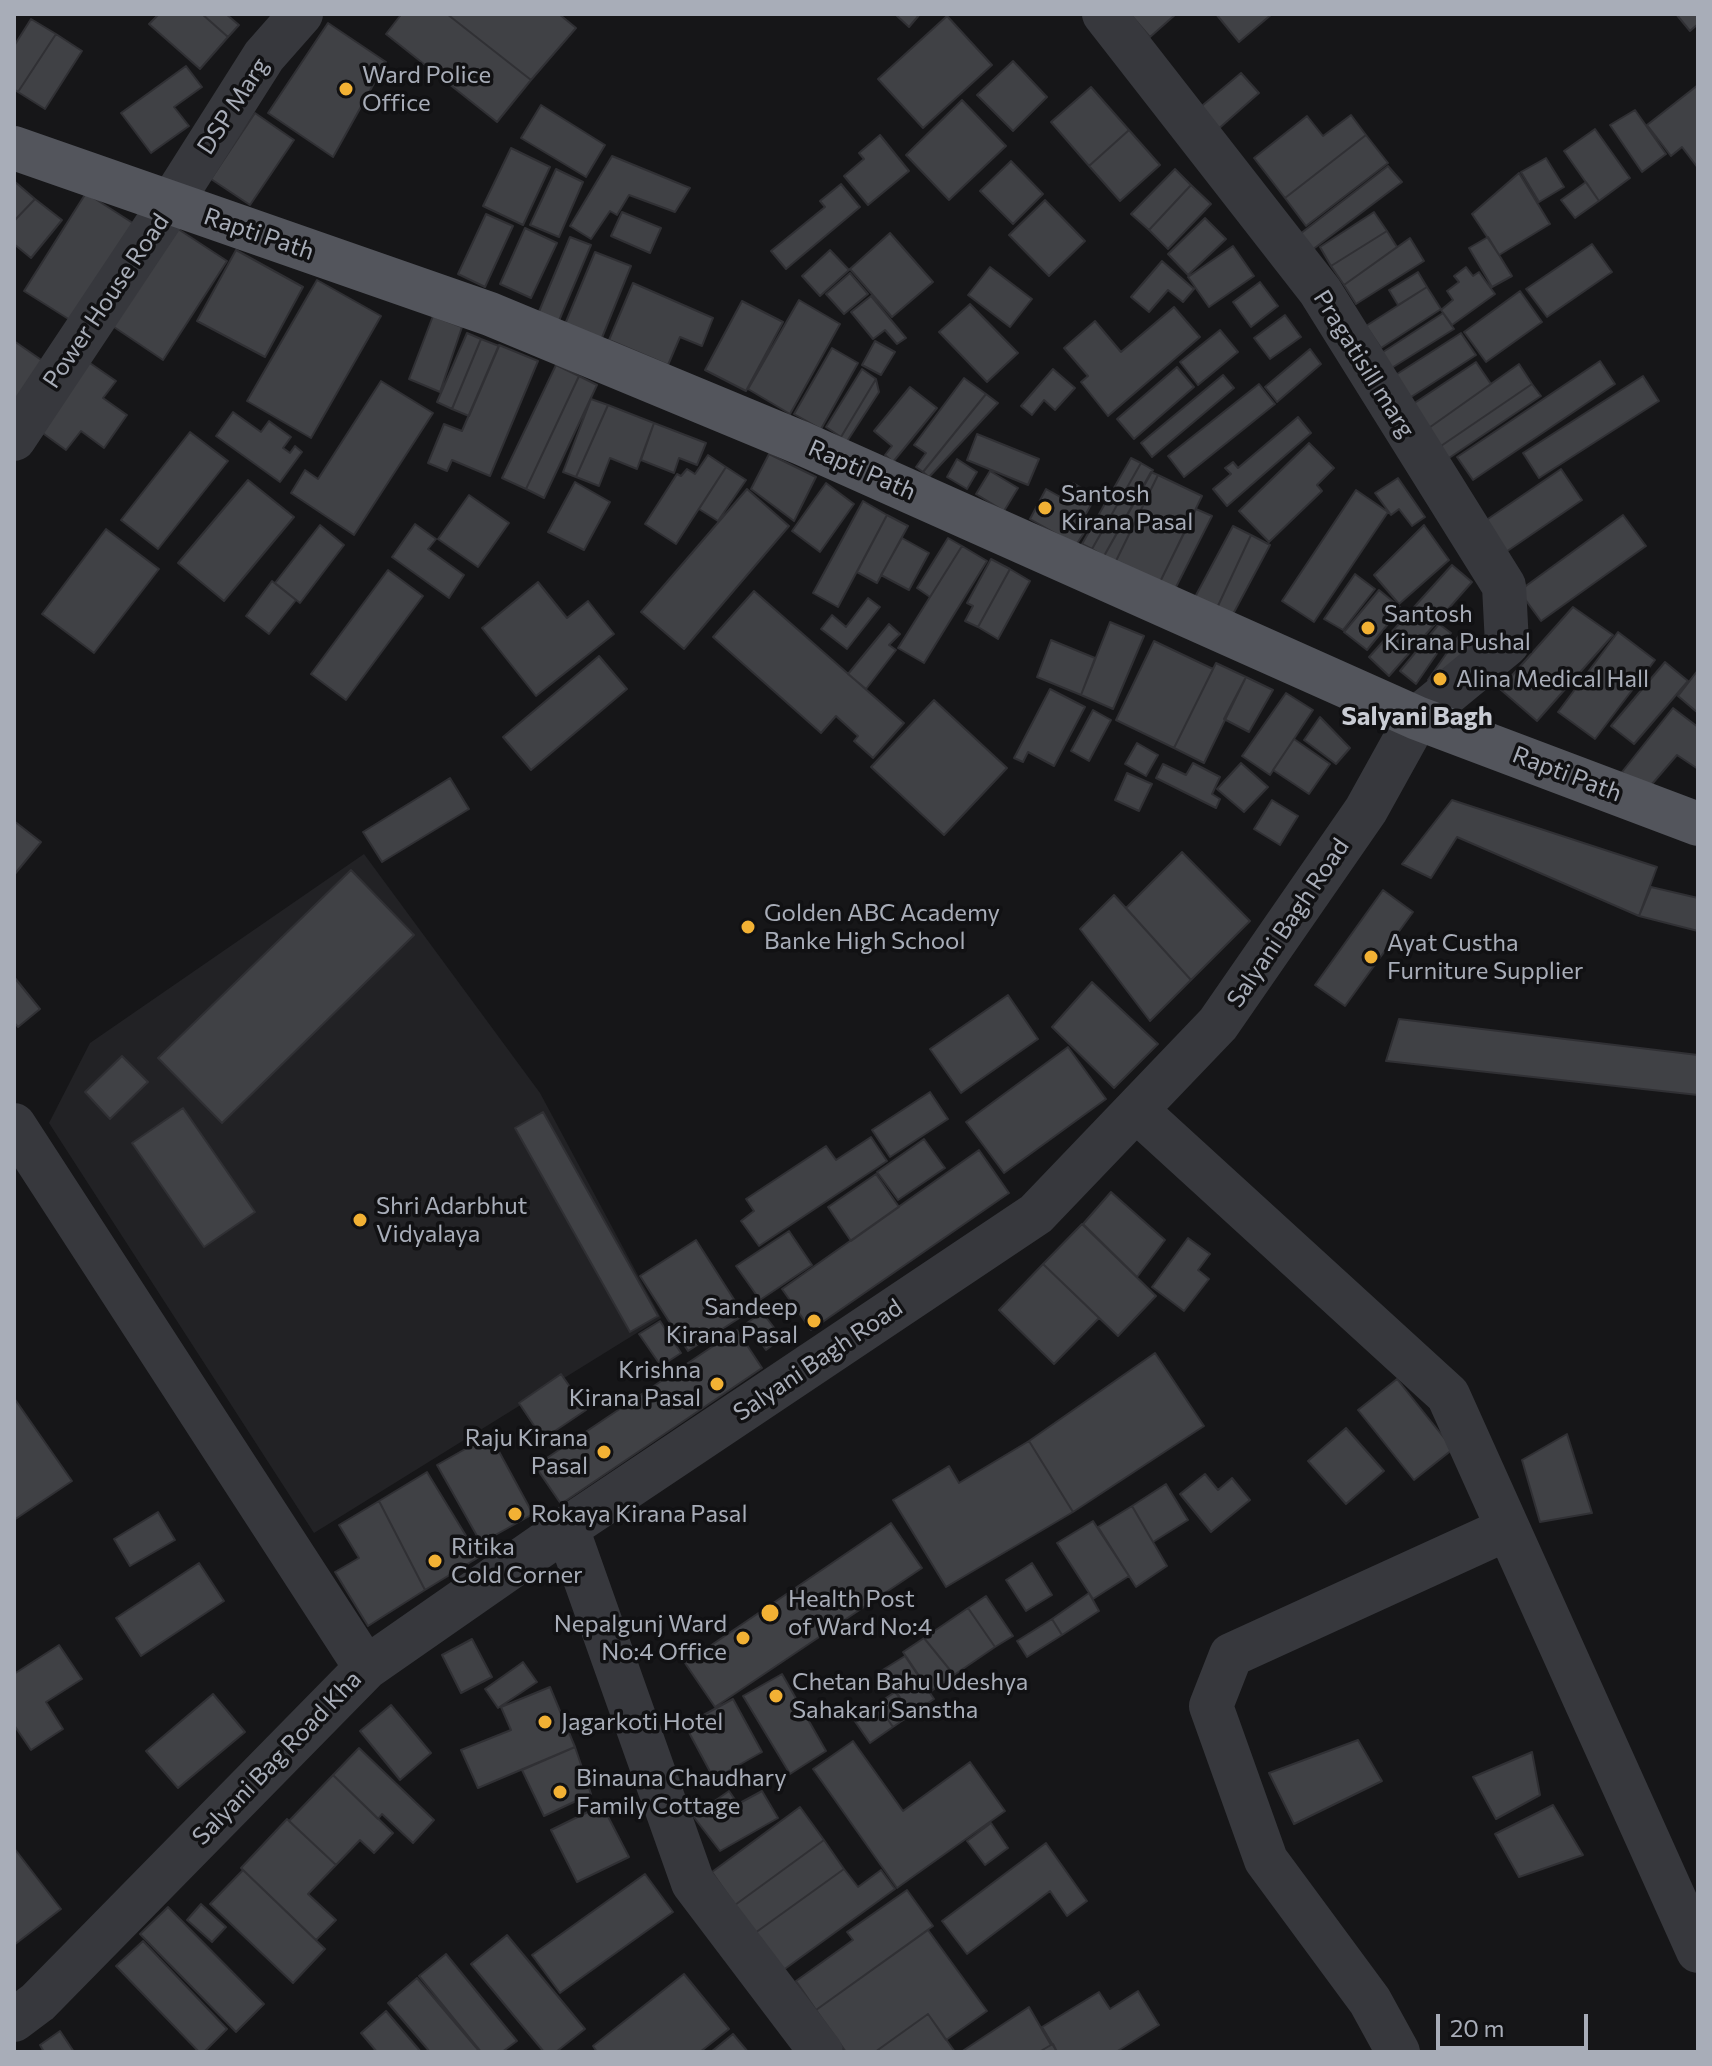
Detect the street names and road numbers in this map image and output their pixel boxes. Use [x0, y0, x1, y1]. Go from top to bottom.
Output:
street label: DSP Marg [191, 52, 275, 160]
street label: Rapti Path [200, 202, 318, 266]
street label: Power House Road [37, 208, 175, 394]
street label: Pragatisill marg [1307, 285, 1421, 443]
street label: Rapti Path [804, 434, 920, 506]
street label: Rapti Path [1508, 740, 1626, 808]
street label: Salyani Bagh Road [1221, 833, 1355, 1013]
street label: Salyani Bagh Road [728, 1293, 908, 1427]
street label: Salyani Bag Road Kha [187, 1665, 367, 1851]

